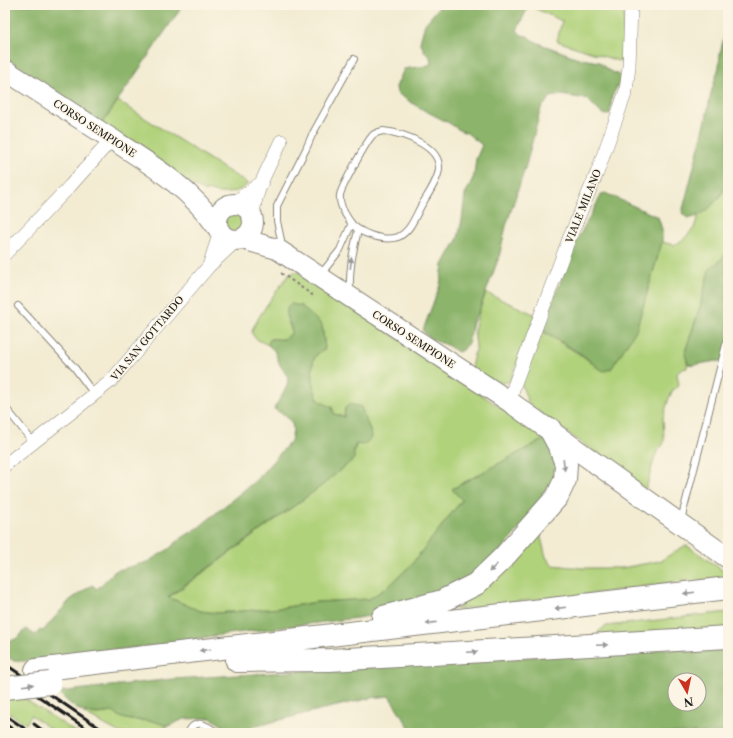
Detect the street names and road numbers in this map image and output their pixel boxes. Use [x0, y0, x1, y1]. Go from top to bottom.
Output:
street label: CORSO SEMPIONE [51, 97, 139, 160]
street label: VIALE MILANO [562, 167, 604, 246]
street label: VIA SAN GOTTARDO [108, 293, 187, 384]
street label: CORSO SEMPIONE [370, 308, 458, 371]

